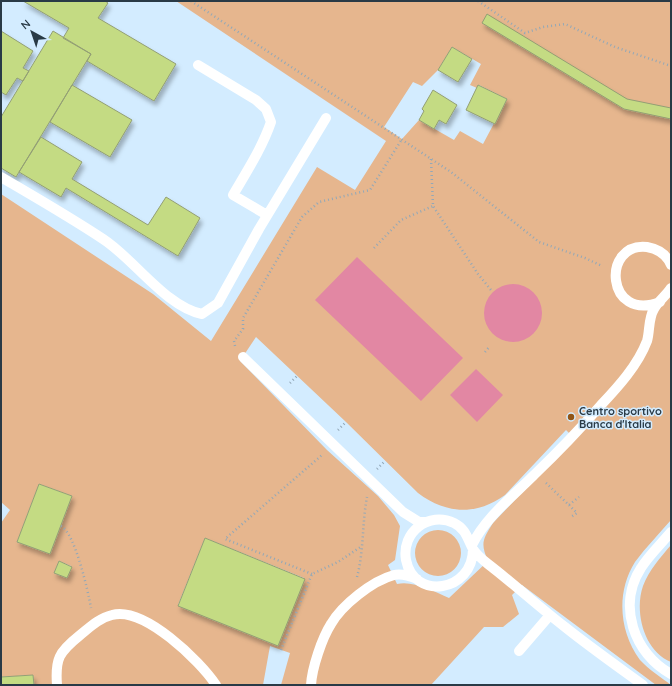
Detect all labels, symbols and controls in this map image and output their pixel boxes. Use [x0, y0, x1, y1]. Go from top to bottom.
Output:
north arrow [12, 12, 52, 52]
text: N [18, 16, 33, 32]
place label: Centro sportivo Banca d'Italia [579, 404, 662, 431]
marker: Centro sportivo Banca d'Italia [566, 412, 576, 422]

